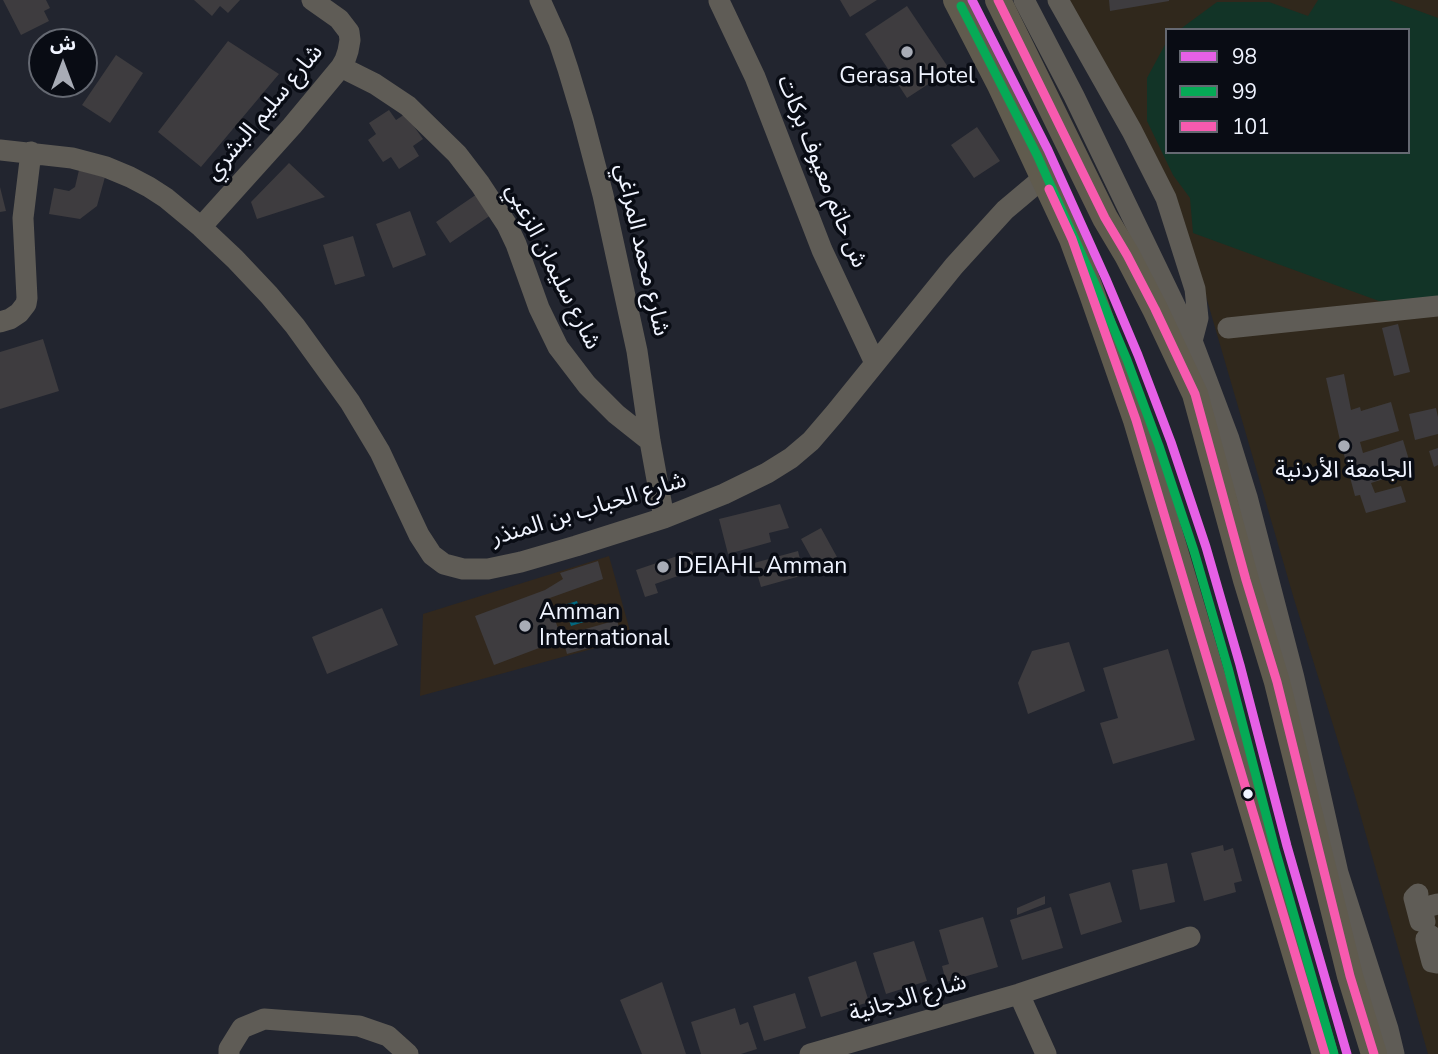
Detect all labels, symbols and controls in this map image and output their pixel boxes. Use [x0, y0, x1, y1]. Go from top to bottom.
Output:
north arrow [28, 28, 98, 98]
legend [1165, 28, 1410, 154]
text: ش [50, 31, 76, 57]
street label: شارع سليم البشري [200, 40, 330, 186]
text: 98 [1232, 43, 1257, 71]
marker: Gerasa Hotel [899, 44, 915, 60]
place label: Gerasa Hotel [839, 63, 975, 91]
street label: ش حاتم معيوف بركات [770, 72, 872, 272]
text: 99 [1232, 78, 1257, 106]
text: 101 [1232, 113, 1270, 141]
street label: شارع محمد المراغي [608, 161, 674, 339]
street label: شارع سليمان الزعبي [498, 180, 606, 354]
marker: الجامعة الأردنية [1336, 438, 1352, 454]
place label: الجامعة الأردنية [1275, 457, 1413, 485]
street label: شارع الحباب بن المنذر [488, 467, 690, 553]
place label: DEIAHL Amman [677, 553, 847, 581]
marker: DEIAHL Amman [655, 559, 671, 575]
place label: Amman International [539, 599, 670, 653]
marker: Amman International [517, 618, 533, 634]
unlabelled marker [1241, 787, 1255, 801]
street label: شارع الدجانية [846, 969, 970, 1029]

